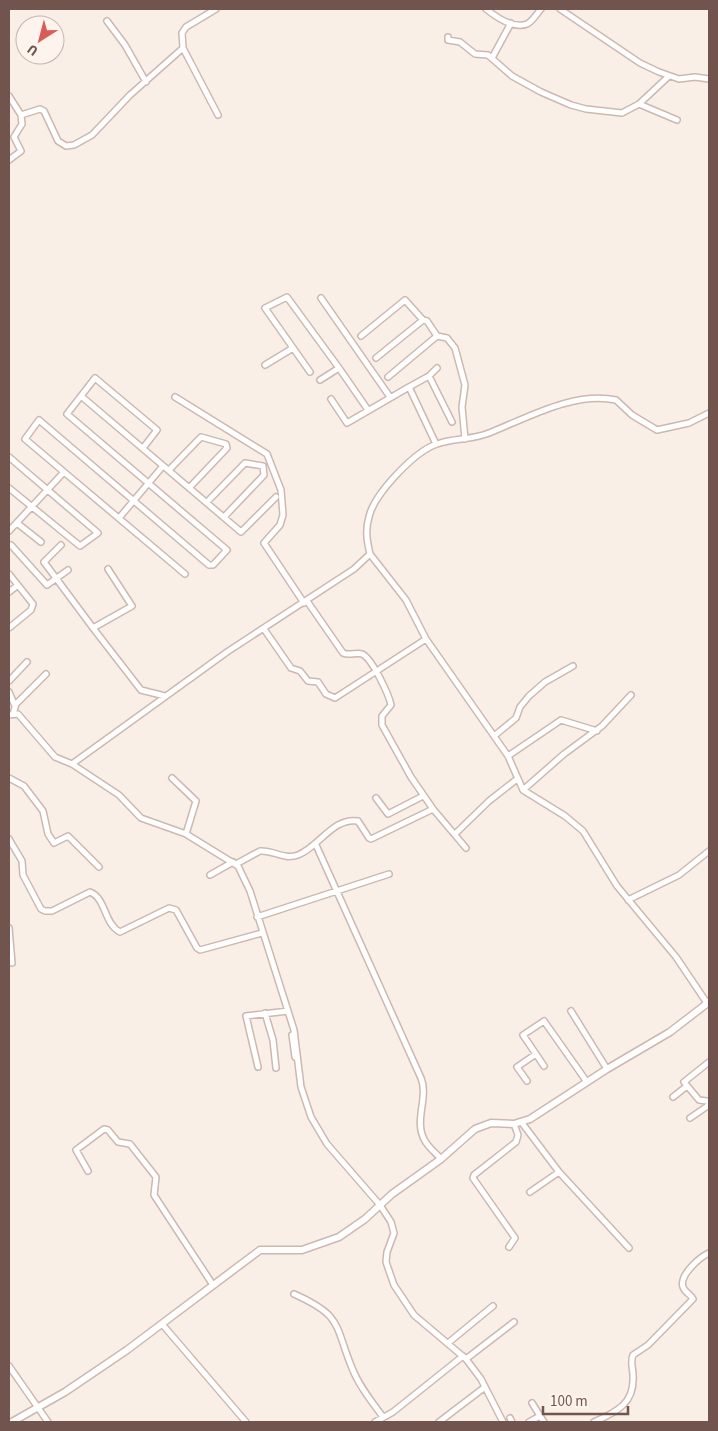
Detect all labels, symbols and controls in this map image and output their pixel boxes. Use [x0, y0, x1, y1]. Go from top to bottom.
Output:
north arrow [15, 15, 65, 65]
text: U [23, 39, 43, 61]
scale bar [543, 1384, 628, 1416]
text: 100 m [550, 1391, 588, 1412]

